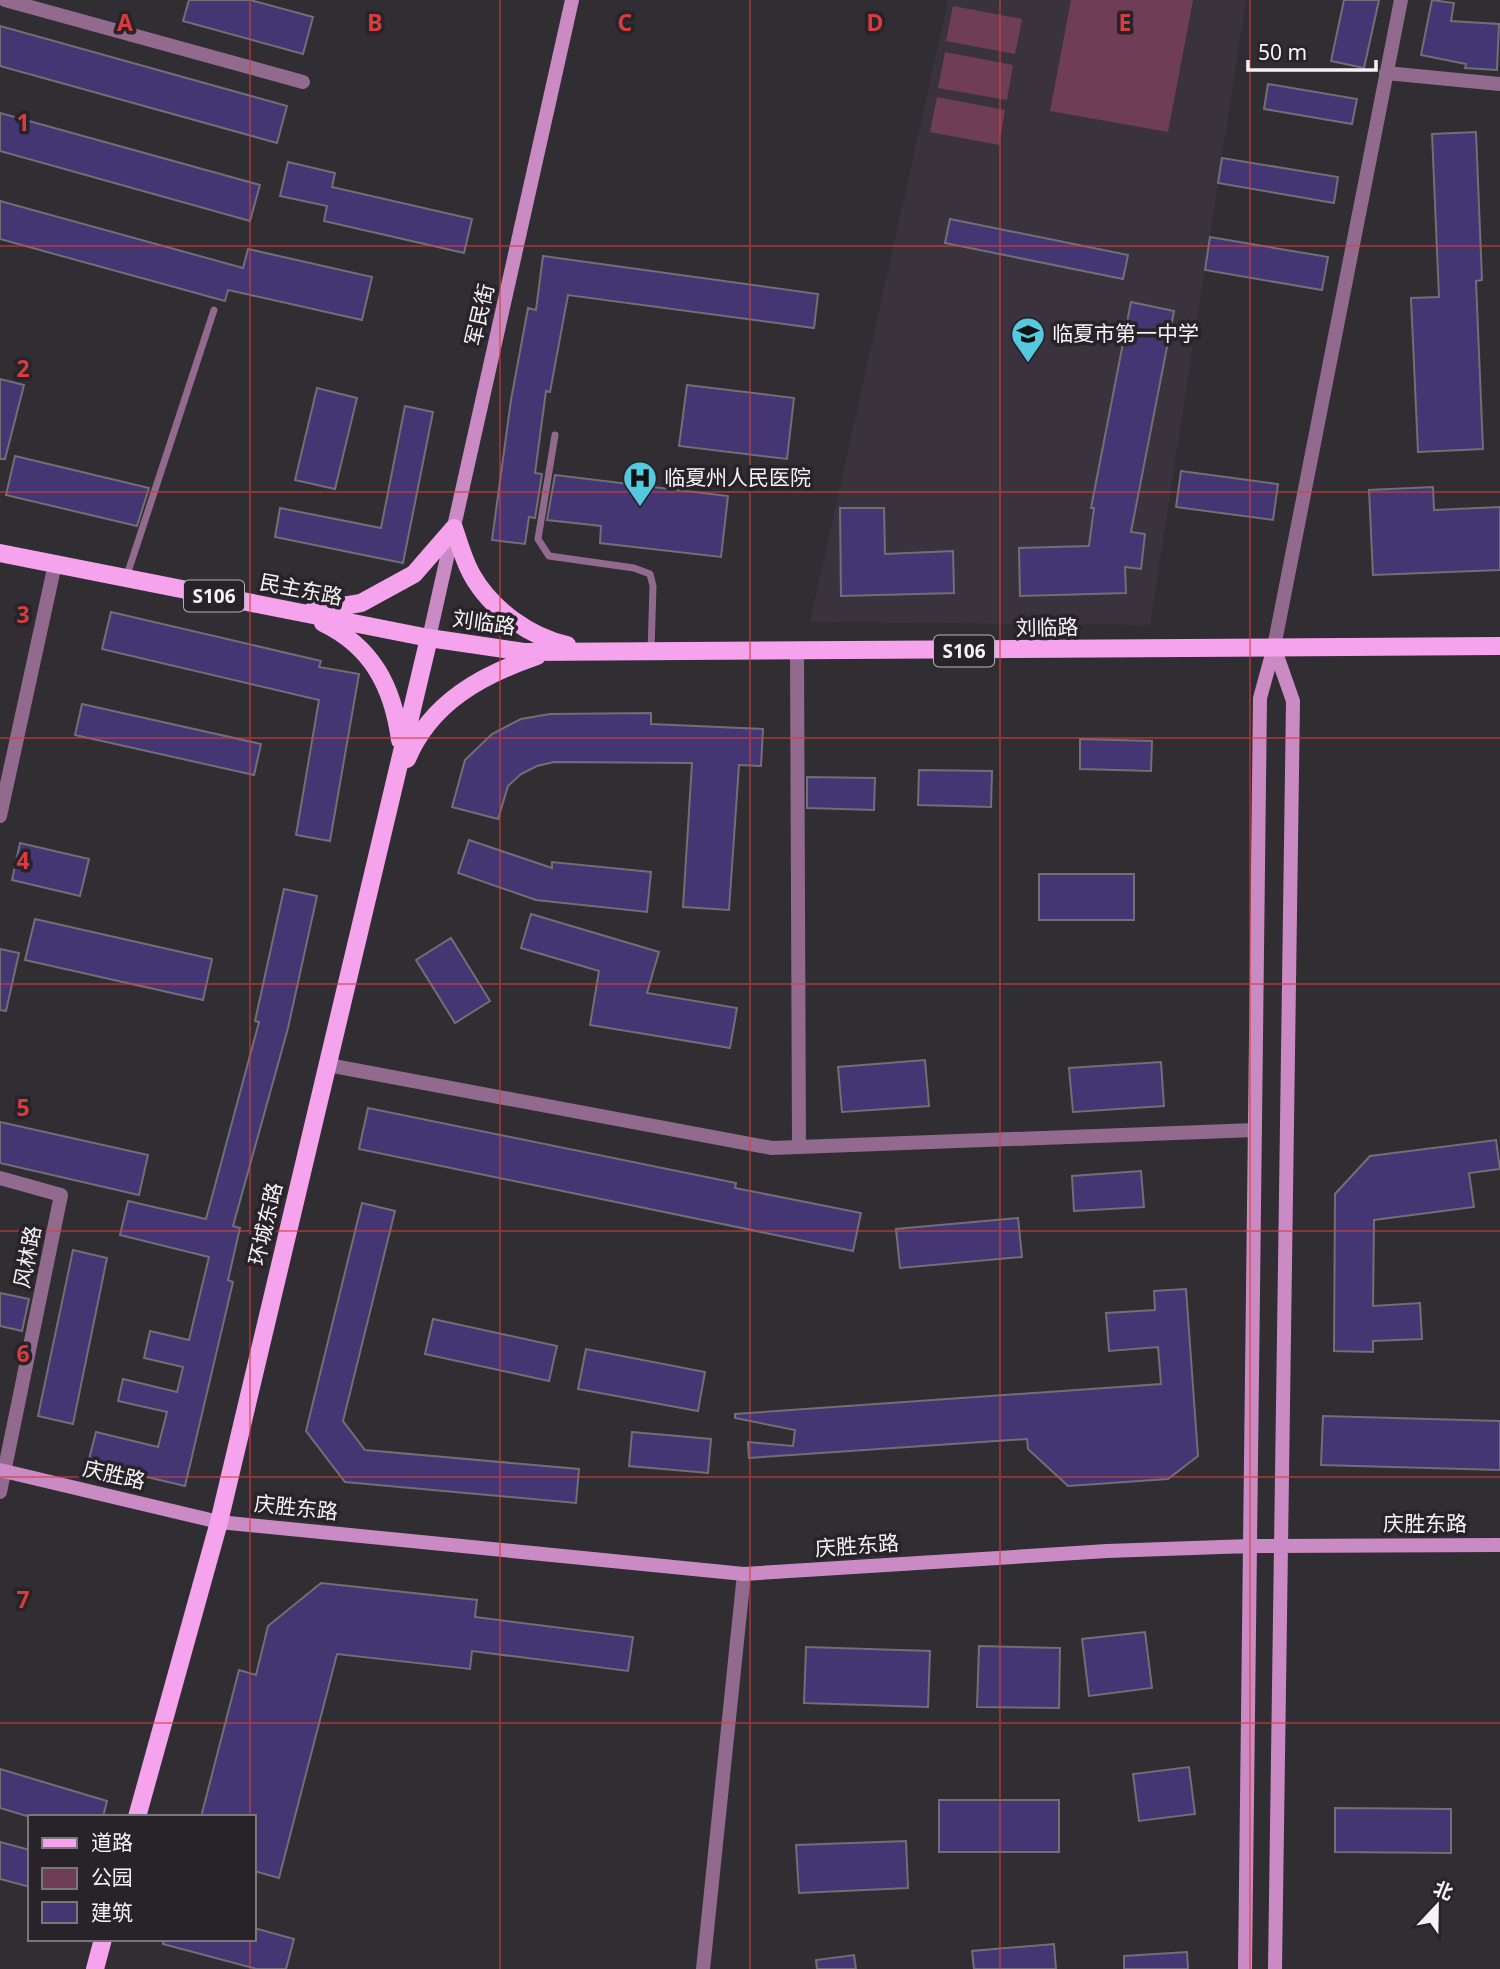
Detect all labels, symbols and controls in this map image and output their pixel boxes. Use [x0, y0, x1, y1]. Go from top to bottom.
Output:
text: A [117, 6, 133, 38]
text: B [367, 6, 383, 38]
text: C [618, 6, 633, 38]
text: D [867, 6, 883, 38]
text: E [1119, 6, 1131, 38]
scale bar [1248, 28, 1376, 72]
text: 50 m [1258, 38, 1307, 66]
text: 1 [16, 106, 30, 138]
street label: 军民街 [458, 281, 500, 349]
school or university icon: 临夏市第一中学 [1009, 315, 1047, 364]
place label: 临夏市第一中学 [1052, 319, 1199, 347]
text: 2 [16, 352, 30, 384]
hospital icon: 临夏州人民医院 [621, 459, 659, 508]
place label: 临夏州人民医院 [664, 463, 811, 491]
street label: 民主东路 [257, 567, 345, 611]
road number: S106 [184, 580, 244, 611]
text: 3 [16, 598, 30, 630]
street label: 刘临路 [451, 604, 517, 640]
street label: 刘临路 [1015, 612, 1079, 642]
road number: S106 [934, 636, 994, 666]
text: 4 [16, 844, 30, 876]
text: 5 [16, 1091, 30, 1123]
street label: 环城东路 [242, 1180, 288, 1268]
street label: 风林路 [7, 1223, 47, 1290]
text: 6 [16, 1337, 30, 1369]
street label: 庆胜路 [80, 1453, 148, 1495]
street label: 庆胜东路 [253, 1489, 339, 1525]
street label: 庆胜东路 [1383, 1509, 1467, 1537]
street label: 庆胜东路 [814, 1528, 900, 1562]
text: 7 [16, 1583, 30, 1615]
legend [28, 1815, 256, 1941]
text: 道路 [91, 1828, 133, 1856]
text: 公园 [91, 1863, 133, 1891]
north arrow [1402, 1871, 1472, 1941]
text: 北 [1430, 1875, 1457, 1906]
text: 建筑 [91, 1898, 133, 1926]

